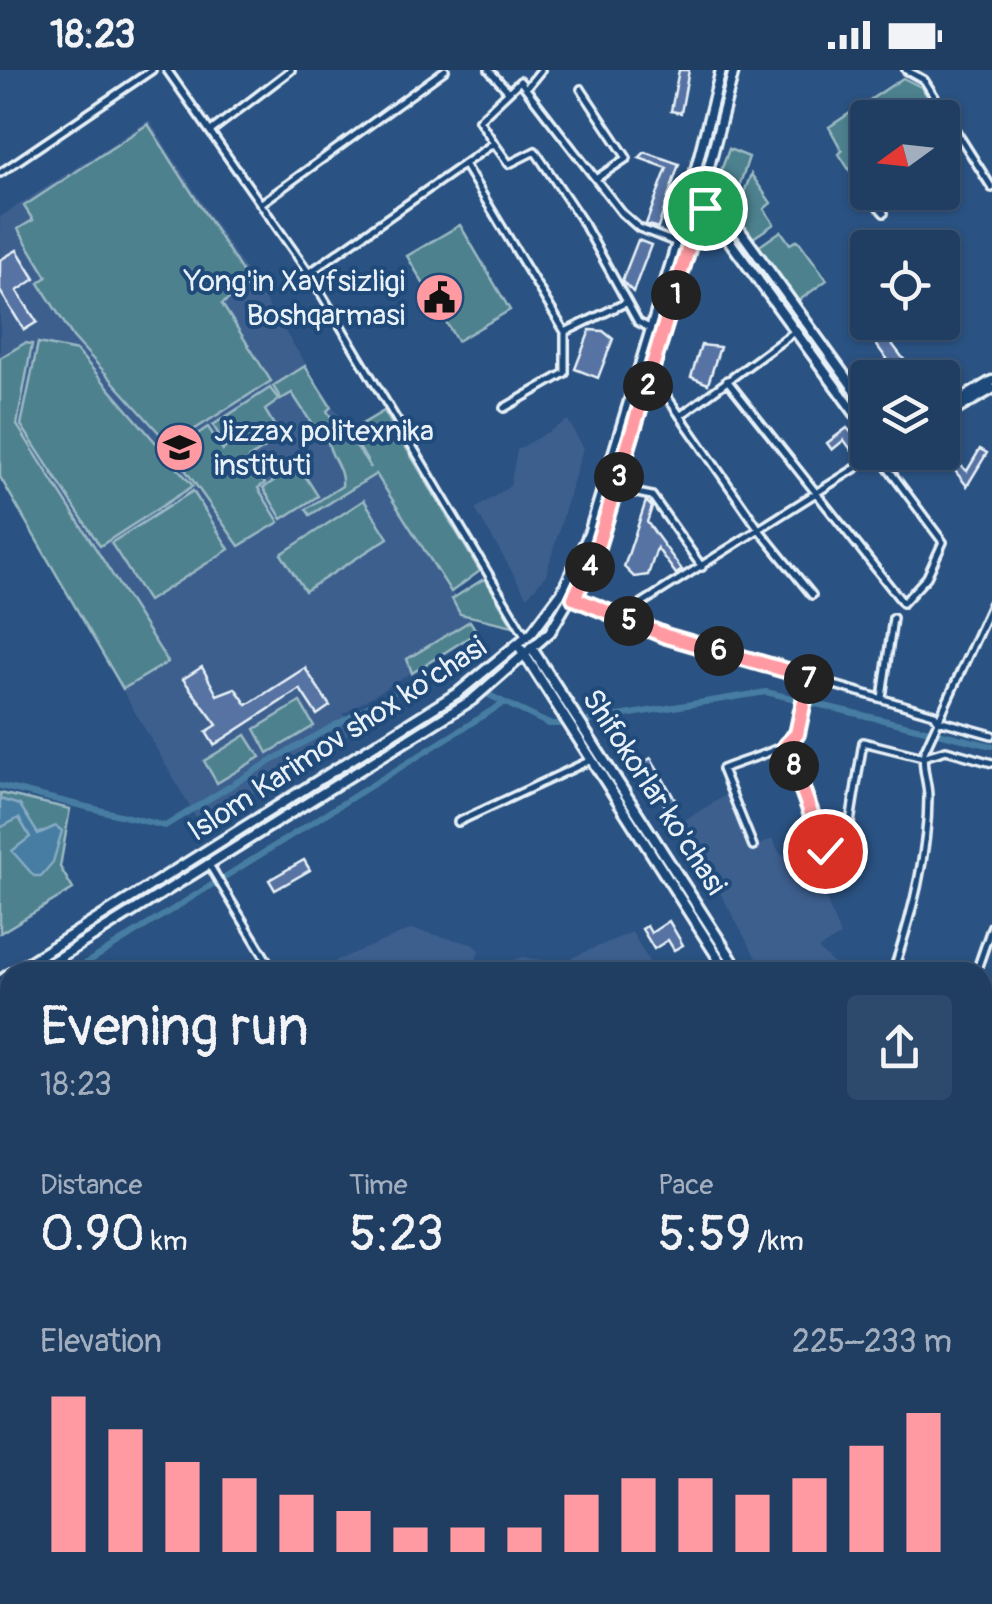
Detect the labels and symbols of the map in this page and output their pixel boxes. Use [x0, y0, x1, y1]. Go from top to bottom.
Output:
north arrow [850, 100, 960, 210]
pin [663, 166, 748, 251]
place label: Yong'in Xavfsizligi Boshqarmasi [183, 263, 405, 334]
pin: 1 [651, 270, 701, 320]
public building icon: Yong'in Xavfsizligi Boshqarmasi [414, 272, 466, 324]
pin: 2 [623, 361, 673, 411]
place label: Jizzax politexnika instituti [214, 413, 434, 484]
school or university icon: Jizzax politexnika instituti [153, 422, 205, 474]
pin: 3 [594, 452, 644, 502]
pin: 4 [565, 542, 615, 592]
pin: 5 [604, 596, 654, 646]
pin: 6 [694, 626, 744, 676]
street label: Islom Karimov shox ko'chasi [181, 628, 493, 850]
pin: 7 [784, 654, 834, 704]
street label: Shifokorlar ko'chasi [574, 682, 734, 902]
pin: 8 [769, 741, 819, 791]
pin [783, 809, 868, 894]

